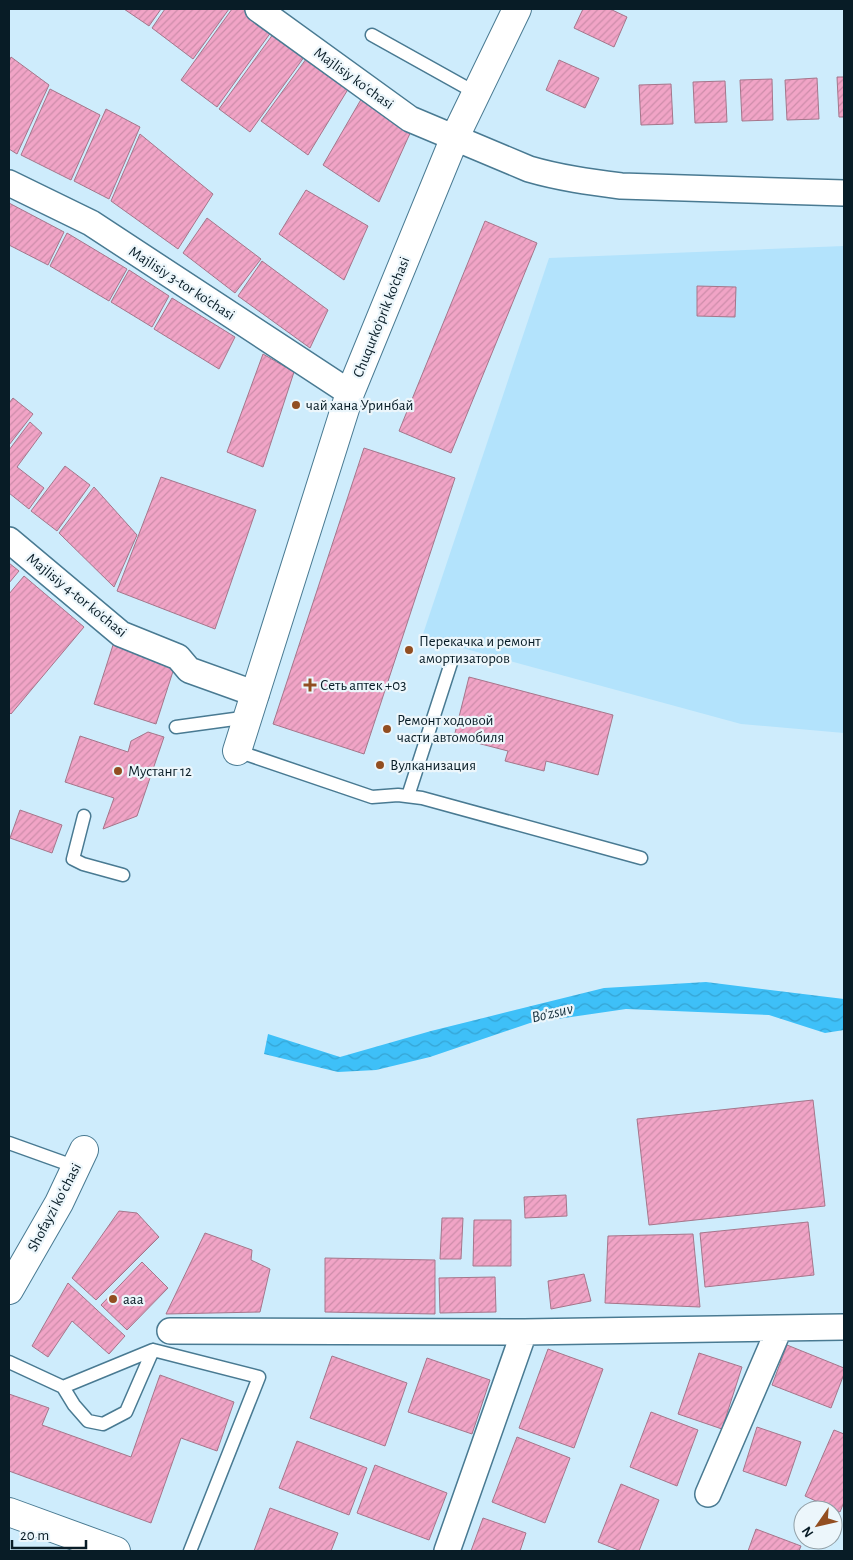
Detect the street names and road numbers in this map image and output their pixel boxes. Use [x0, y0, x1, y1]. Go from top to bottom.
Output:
street label: Majlisiy koʻchasi [311, 45, 396, 112]
street label: Majlisiy 3-tor ko'chasi [126, 244, 237, 323]
street label: Chuqurko'prik ko'chasi [350, 255, 413, 380]
street label: Majlisiy 4-tor ko'chasi [24, 551, 129, 640]
street label: Shofayzi koʻchasi [25, 1161, 84, 1254]

